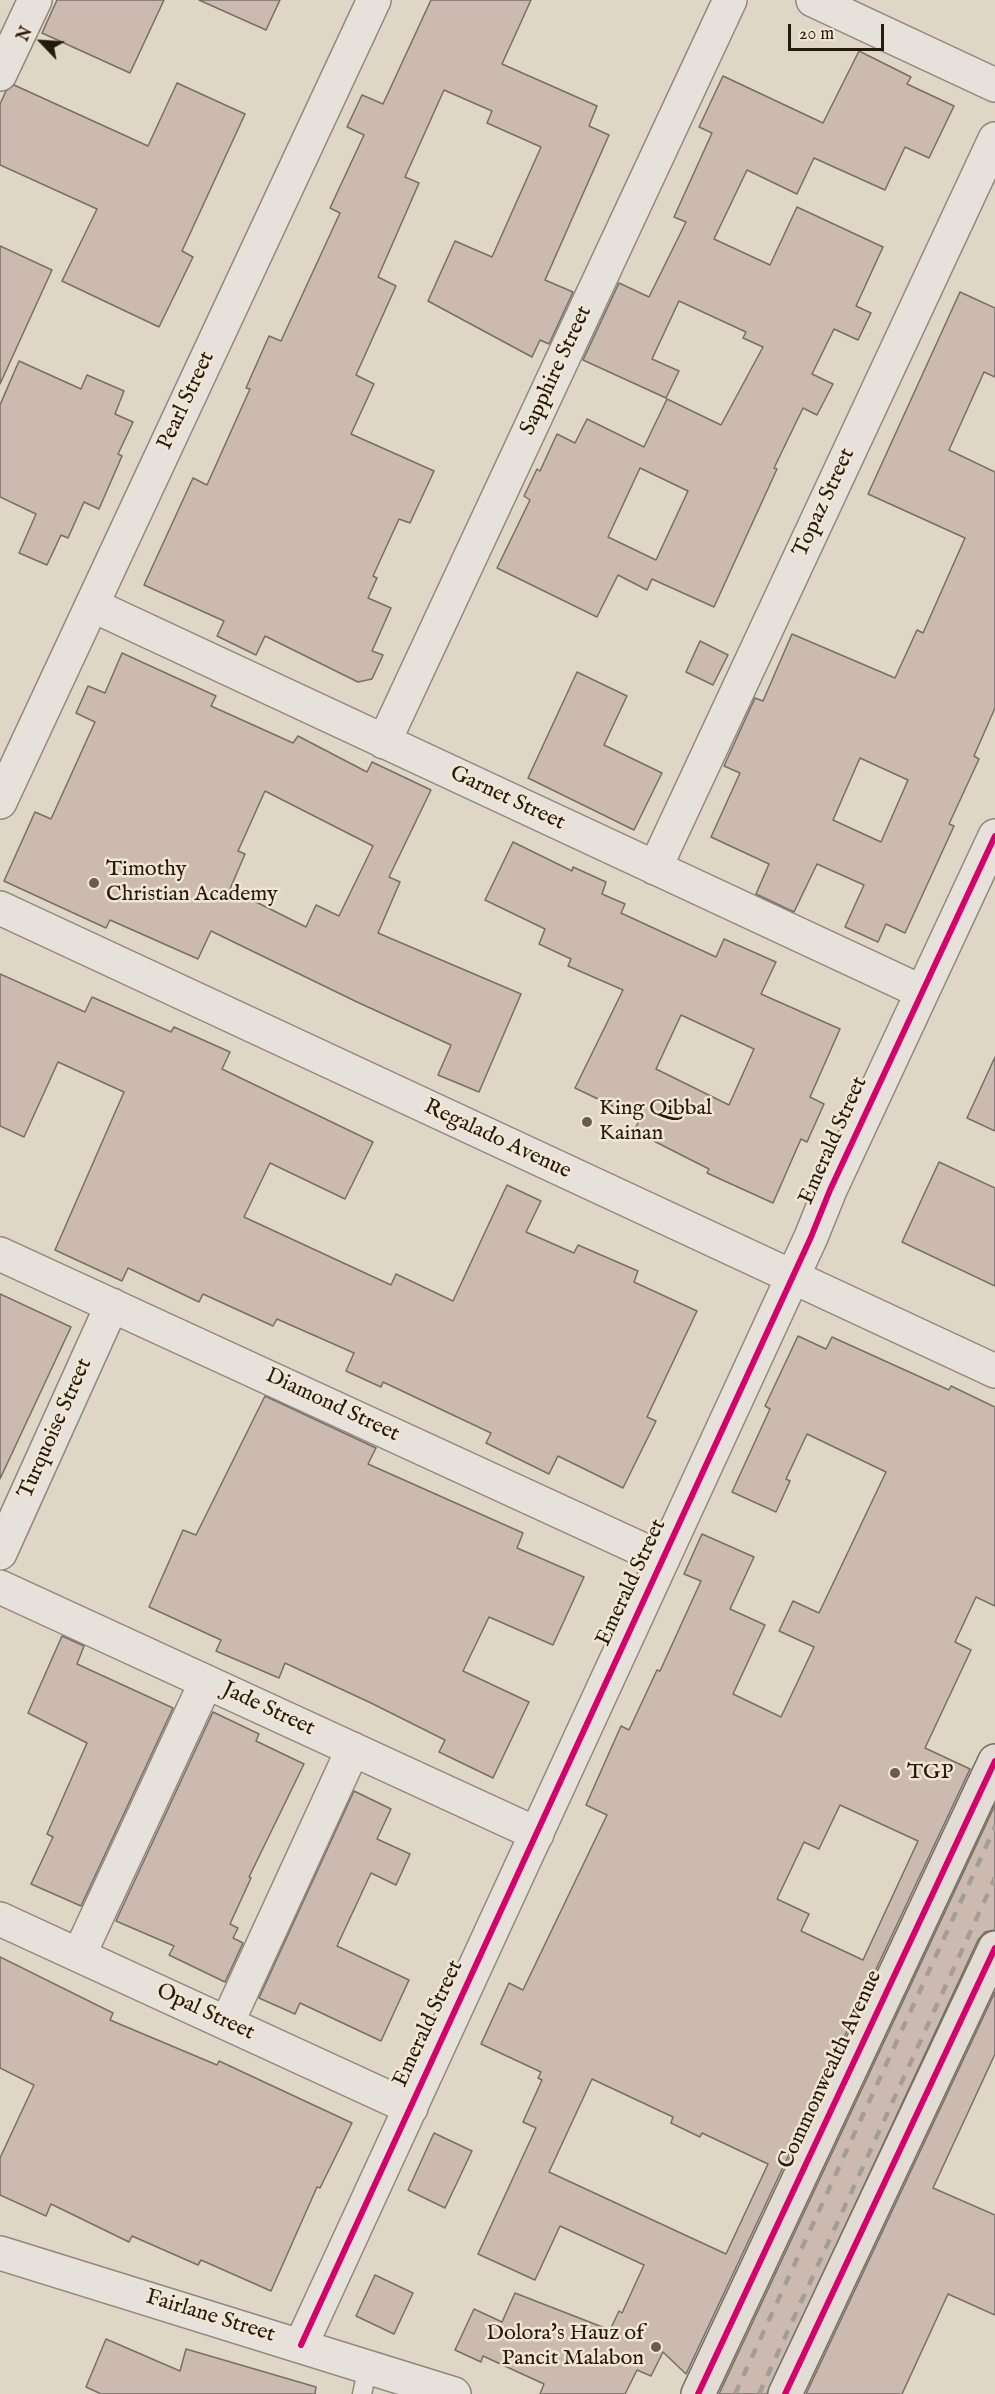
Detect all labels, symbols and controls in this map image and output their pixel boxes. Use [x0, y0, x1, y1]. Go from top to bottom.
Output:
north arrow [12, 12, 72, 72]
scale bar [791, 12, 887, 50]
text: 20 m [799, 23, 834, 46]
text: N [14, 24, 38, 45]
street label: Sapphire Street [516, 302, 598, 440]
street label: Pearl Street [153, 348, 221, 454]
street label: Topaz Street [788, 444, 862, 562]
street label: Garnet Street [445, 761, 569, 837]
place label: Timothy Christian Academy [106, 857, 278, 908]
marker: Timothy Christian Academy [87, 876, 101, 890]
street label: Emerald Street [794, 1073, 874, 1209]
street label: Regalado Avenue [419, 1094, 575, 1186]
place label: King Qibbal Kainan [599, 1096, 712, 1148]
marker: King Qibbal Kainan [580, 1115, 594, 1129]
street label: Turquoise Street [13, 1355, 99, 1503]
street label: Diamond Street [261, 1363, 403, 1449]
street label: Emerald Street [591, 1515, 673, 1651]
street label: Jade Street [217, 1677, 319, 1743]
place label: TGP [907, 1760, 953, 1786]
marker: TGP [888, 1766, 902, 1780]
street label: Emerald Street [388, 1956, 470, 2092]
street label: Commonwealth Avenue [773, 1967, 889, 2173]
street label: Opal Street [152, 1979, 258, 2047]
street label: Fairlane Street [142, 2285, 278, 2349]
place label: Dolora's Hauz of Pancit Malabon [486, 2321, 644, 2372]
marker: Dolora's Hauz of Pancit Malabon [649, 2340, 663, 2354]

